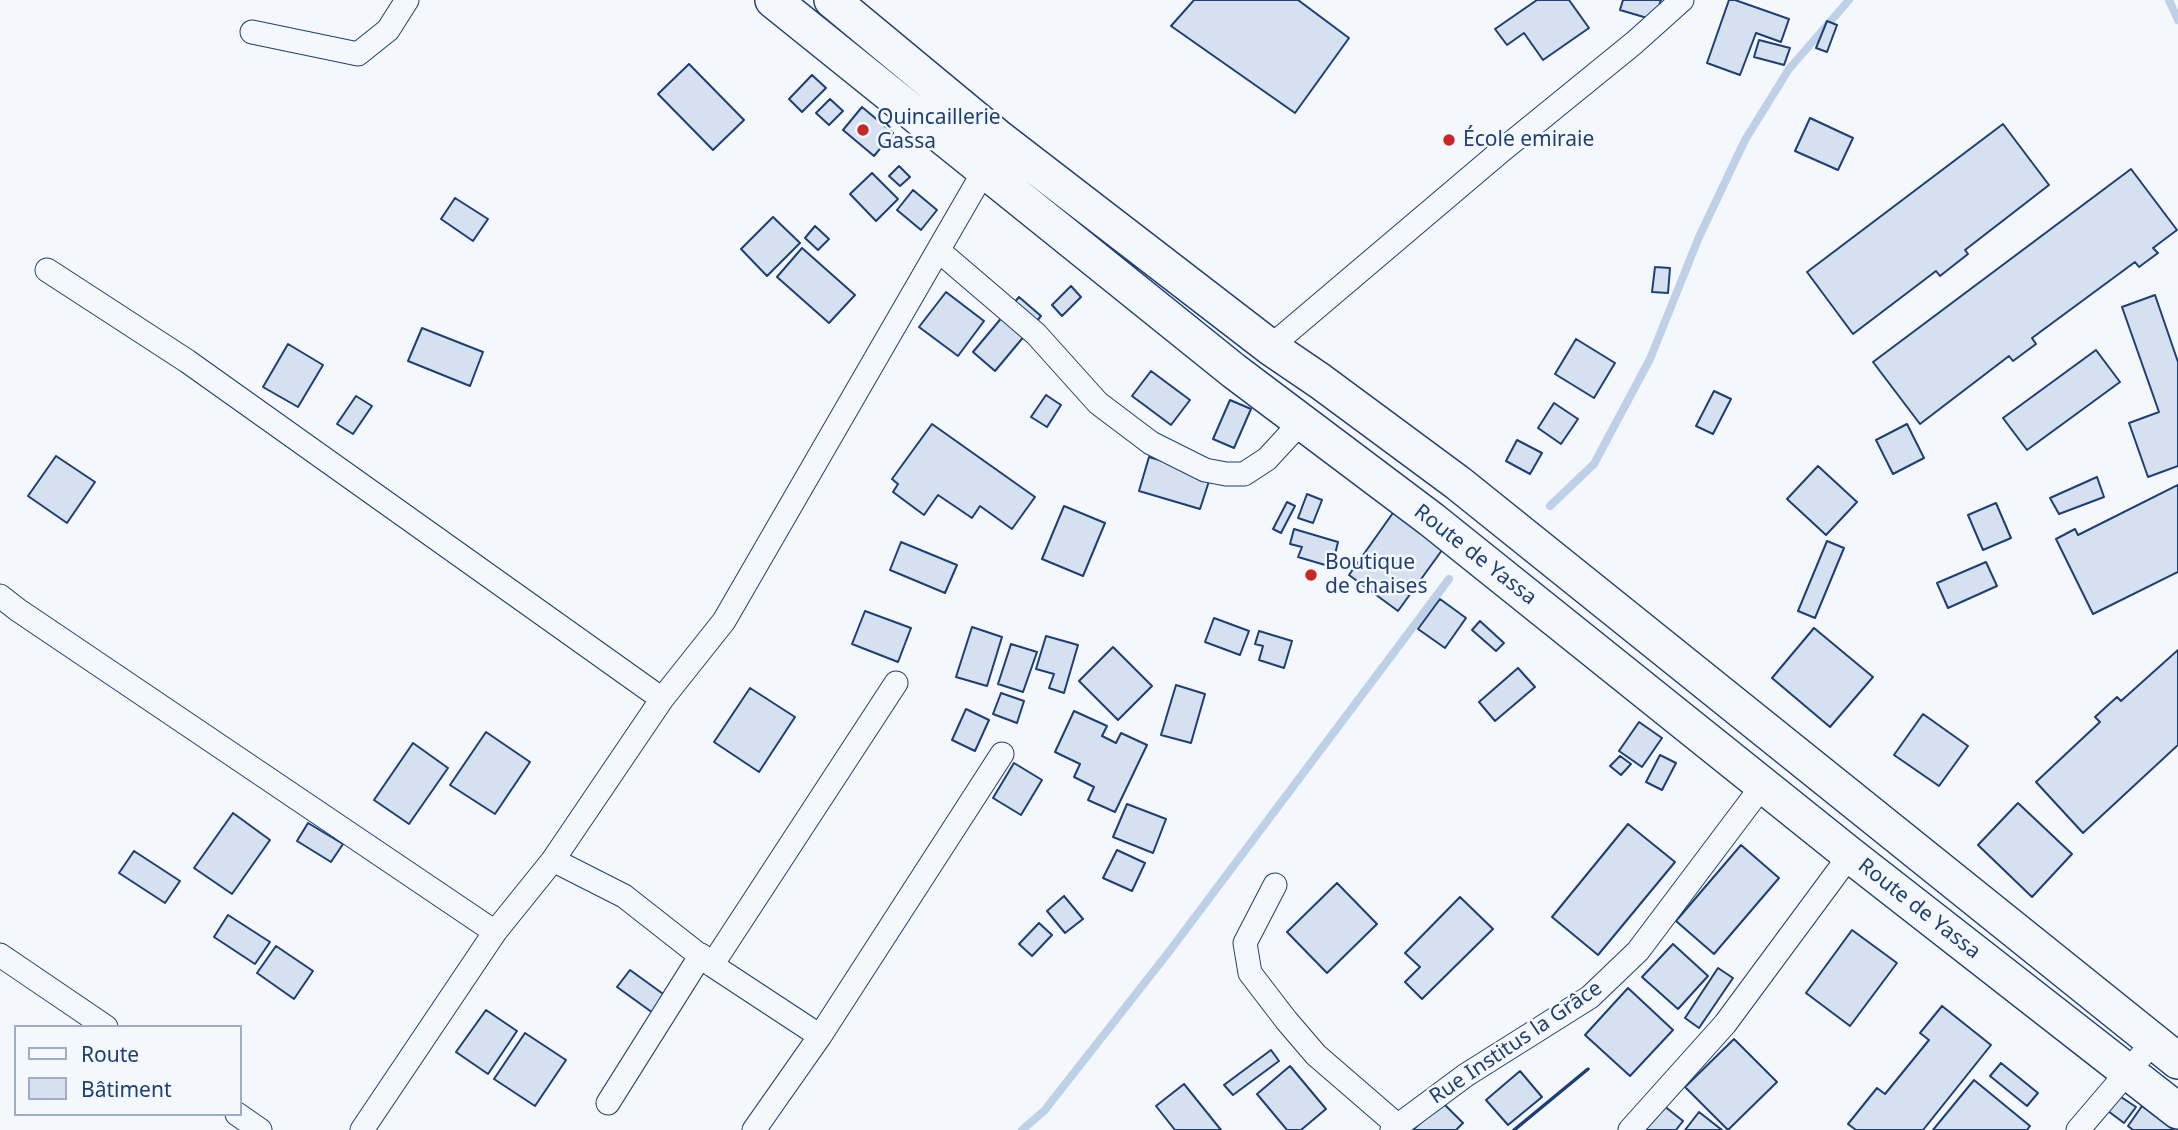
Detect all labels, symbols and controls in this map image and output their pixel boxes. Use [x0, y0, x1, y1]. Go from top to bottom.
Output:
place label: Quincaillerie Gassa [877, 105, 1001, 155]
marker: Quincaillerie Gassa [855, 122, 871, 138]
place label: École emiraie [1463, 127, 1594, 153]
marker: École emiraie [1441, 132, 1457, 148]
street label: Route de Yassa [1409, 499, 1541, 611]
place label: Boutique de chaises [1325, 550, 1427, 600]
marker: Boutique de chaises [1303, 567, 1319, 583]
street label: Route de Yassa [1853, 853, 1985, 965]
street label: Rue Institus la Grâce [1425, 976, 1607, 1110]
legend [14, 1025, 242, 1116]
text: Route [81, 1040, 139, 1068]
text: Bâtiment [81, 1075, 171, 1103]

